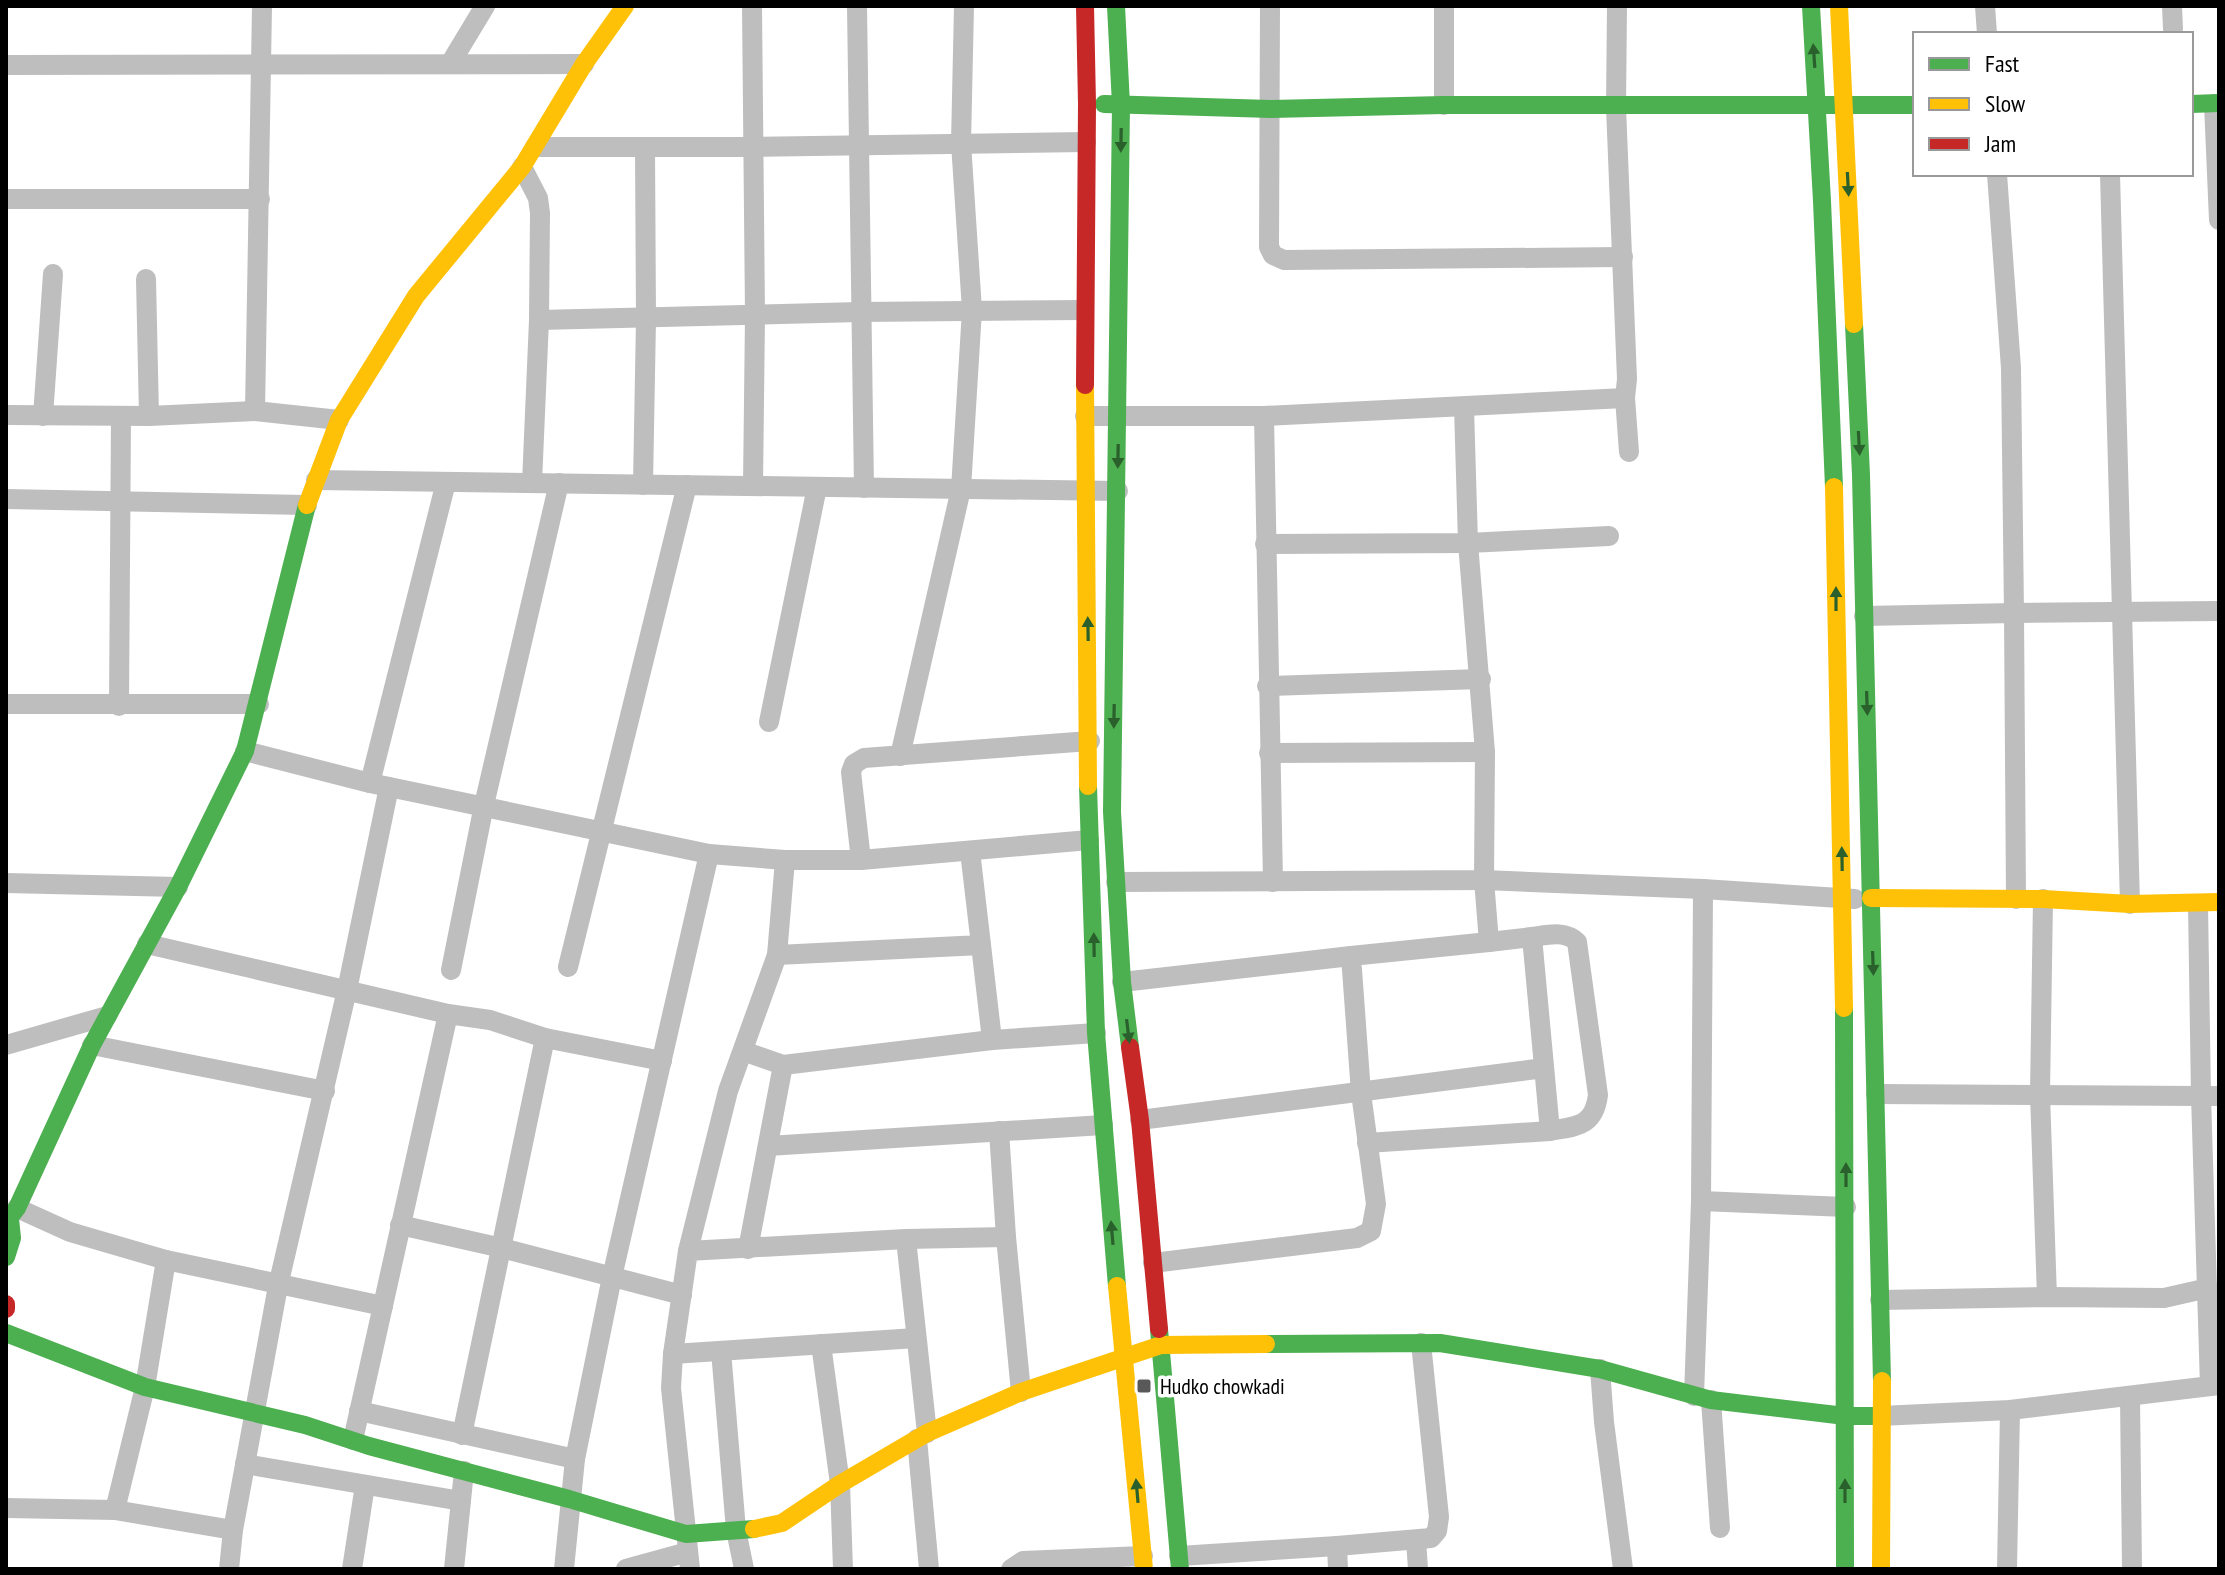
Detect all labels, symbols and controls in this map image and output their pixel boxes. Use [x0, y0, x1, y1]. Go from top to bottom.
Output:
legend [1913, 32, 2193, 176]
one-way arrow [1807, 43, 1820, 68]
text: Fast [1985, 48, 2020, 79]
text: Slow [1985, 88, 2026, 119]
one-way arrow [1114, 128, 1127, 153]
text: Jam [1984, 128, 2016, 159]
one-way arrow [1841, 171, 1854, 197]
one-way arrow [1853, 431, 1866, 456]
one-way arrow [1112, 444, 1125, 469]
one-way arrow [1830, 586, 1842, 611]
one-way arrow [1082, 616, 1095, 641]
one-way arrow [1860, 691, 1873, 716]
one-way arrow [1108, 704, 1120, 729]
one-way arrow [1835, 846, 1848, 871]
one-way arrow [1088, 932, 1100, 957]
one-way arrow [1867, 951, 1879, 976]
one-way arrow [1122, 1019, 1135, 1044]
one-way arrow [1840, 1162, 1852, 1187]
one-way arrow [1105, 1220, 1118, 1245]
place label: Hudko chowkadi [1160, 1372, 1285, 1400]
marker: Hudko chowkadi [1135, 1377, 1153, 1395]
one-way arrow [1130, 1478, 1143, 1503]
one-way arrow [1839, 1478, 1851, 1503]

